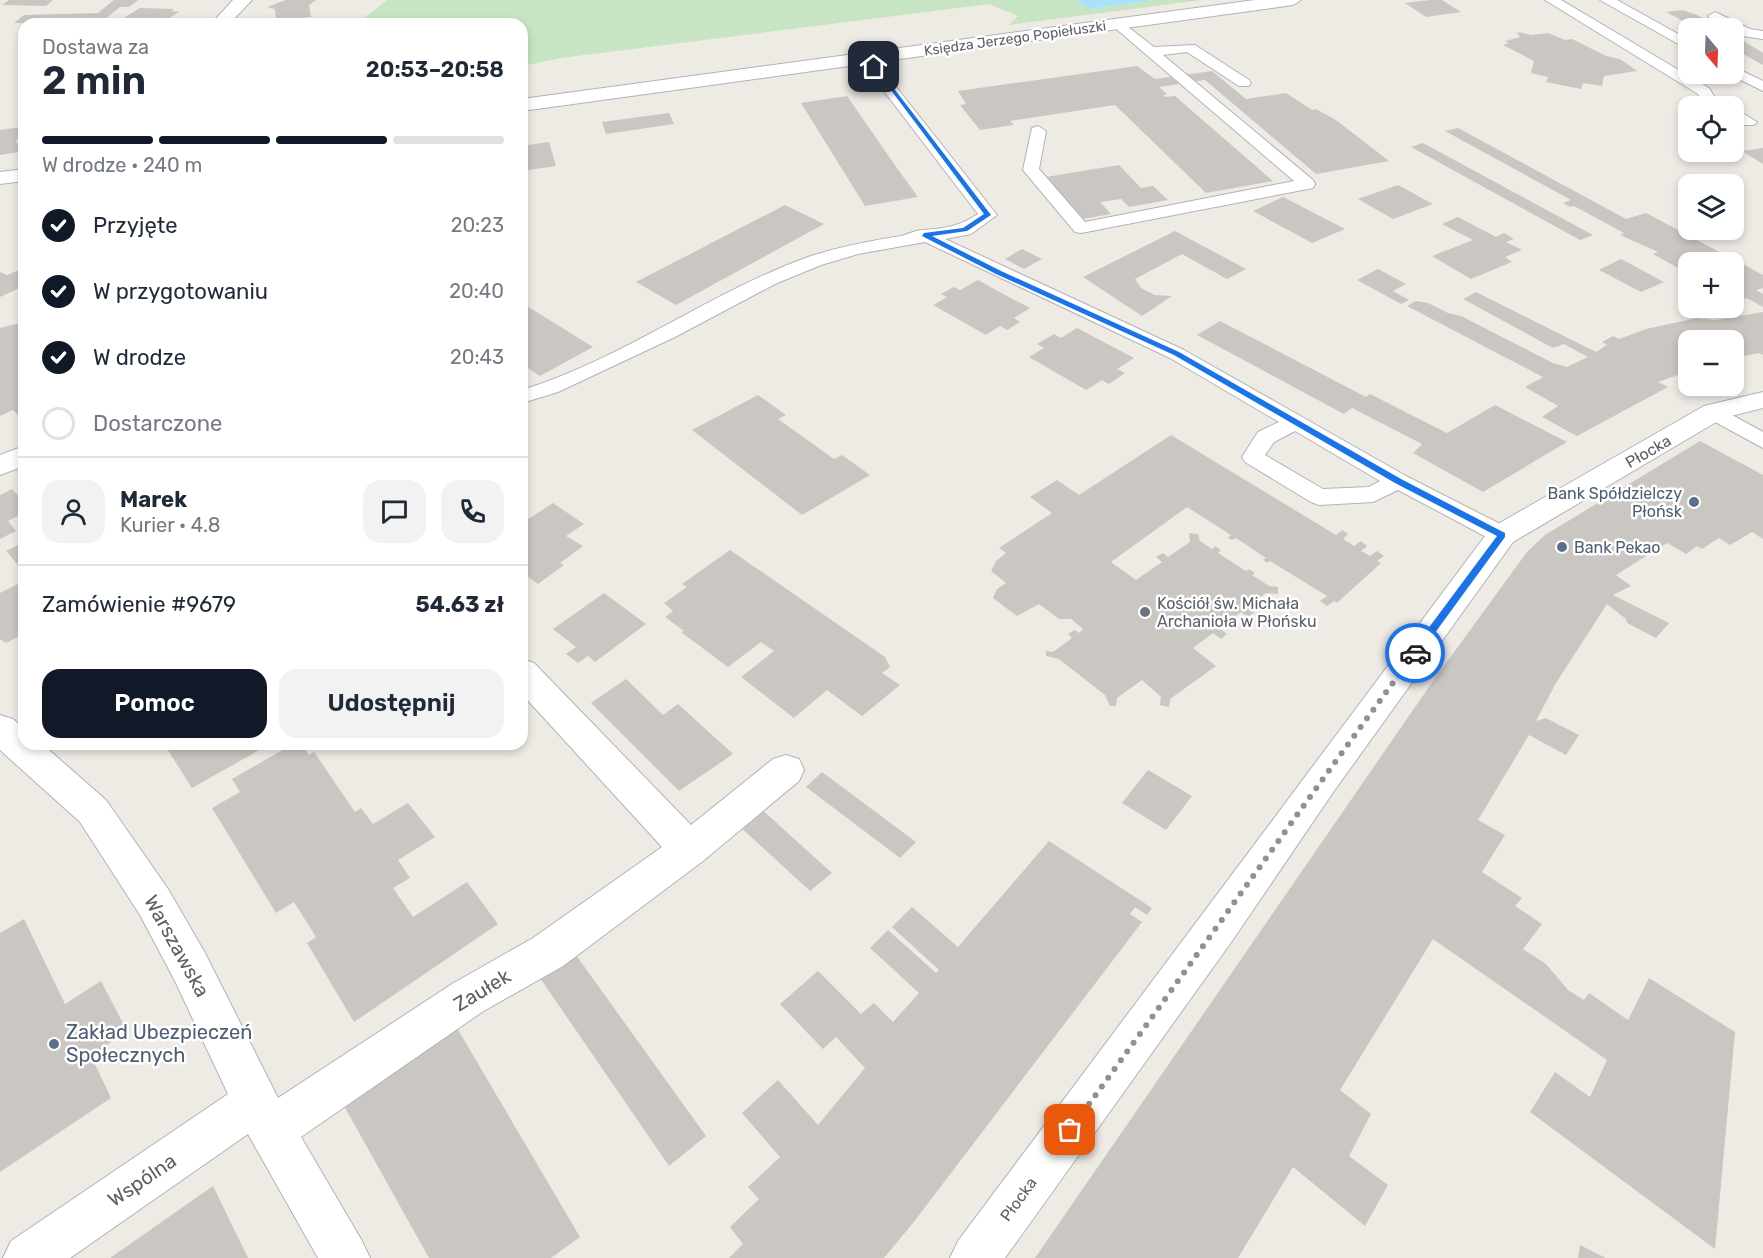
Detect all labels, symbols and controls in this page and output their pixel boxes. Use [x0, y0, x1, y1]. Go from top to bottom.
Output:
street label: Księdza Jerzego Popiełuszki [923, 17, 1107, 60]
north arrow [1678, 18, 1744, 84]
map controls [1678, 18, 1744, 396]
text: Dostawa za [42, 35, 149, 59]
pin [848, 41, 899, 92]
icon: home [857, 50, 890, 83]
text: 20:53–20:58 [366, 56, 504, 83]
text: 2 min [42, 58, 146, 104]
button: locate [1678, 96, 1744, 162]
text: W drodze · 240 m [42, 153, 202, 177]
button: layers [1678, 174, 1744, 240]
icon: check [42, 209, 75, 242]
text: Przyjęte [93, 212, 178, 239]
text: 20:23 [451, 213, 504, 237]
button: + [1678, 252, 1744, 318]
icon: check [42, 275, 75, 308]
text: W przygotowaniu [93, 278, 268, 305]
text: 20:40 [449, 279, 504, 303]
button: − [1678, 330, 1744, 396]
icon: check [42, 341, 75, 374]
text: W drodze [93, 344, 186, 371]
text: 20:43 [450, 345, 504, 369]
text: Dostarczone [93, 410, 222, 437]
street label: Płocka [1622, 431, 1674, 472]
button: person [42, 480, 105, 543]
button: chat [363, 480, 426, 543]
button: phone [441, 480, 504, 543]
place label: Bank Spółdzielczy Płońsk [1548, 484, 1683, 521]
text: Marek [120, 486, 187, 513]
marker: Bank Spółdzielczy Płońsk [1687, 495, 1701, 509]
text: Kurier · 4.8 [120, 513, 220, 537]
place label: Bank Pekao [1574, 538, 1660, 557]
marker: Bank Pekao [1555, 540, 1569, 554]
text: Zamówienie #9679 [42, 591, 236, 618]
text: 54.63 zł [416, 591, 504, 618]
place label: Kościół św. Michała Archanioła w Płońsku [1157, 594, 1317, 631]
marker: Kościół św. Michała Archanioła w Płońsku [1138, 605, 1152, 619]
courier [1385, 623, 1445, 683]
icon: car [1399, 637, 1432, 670]
button: Pomoc [42, 669, 267, 738]
button: Udostępnij [279, 669, 504, 738]
street label: Warszawska [139, 891, 215, 1001]
street label: Zaułek [449, 963, 515, 1016]
place label: Zakład Ubezpieczeń Społecznych [66, 1020, 252, 1067]
marker: Zakład Ubezpieczeń Społecznych [47, 1037, 61, 1051]
pin [1044, 1104, 1095, 1155]
icon: bag [1053, 1113, 1086, 1146]
street label: Wspólna [103, 1148, 181, 1212]
street label: Płocka [996, 1174, 1041, 1225]

